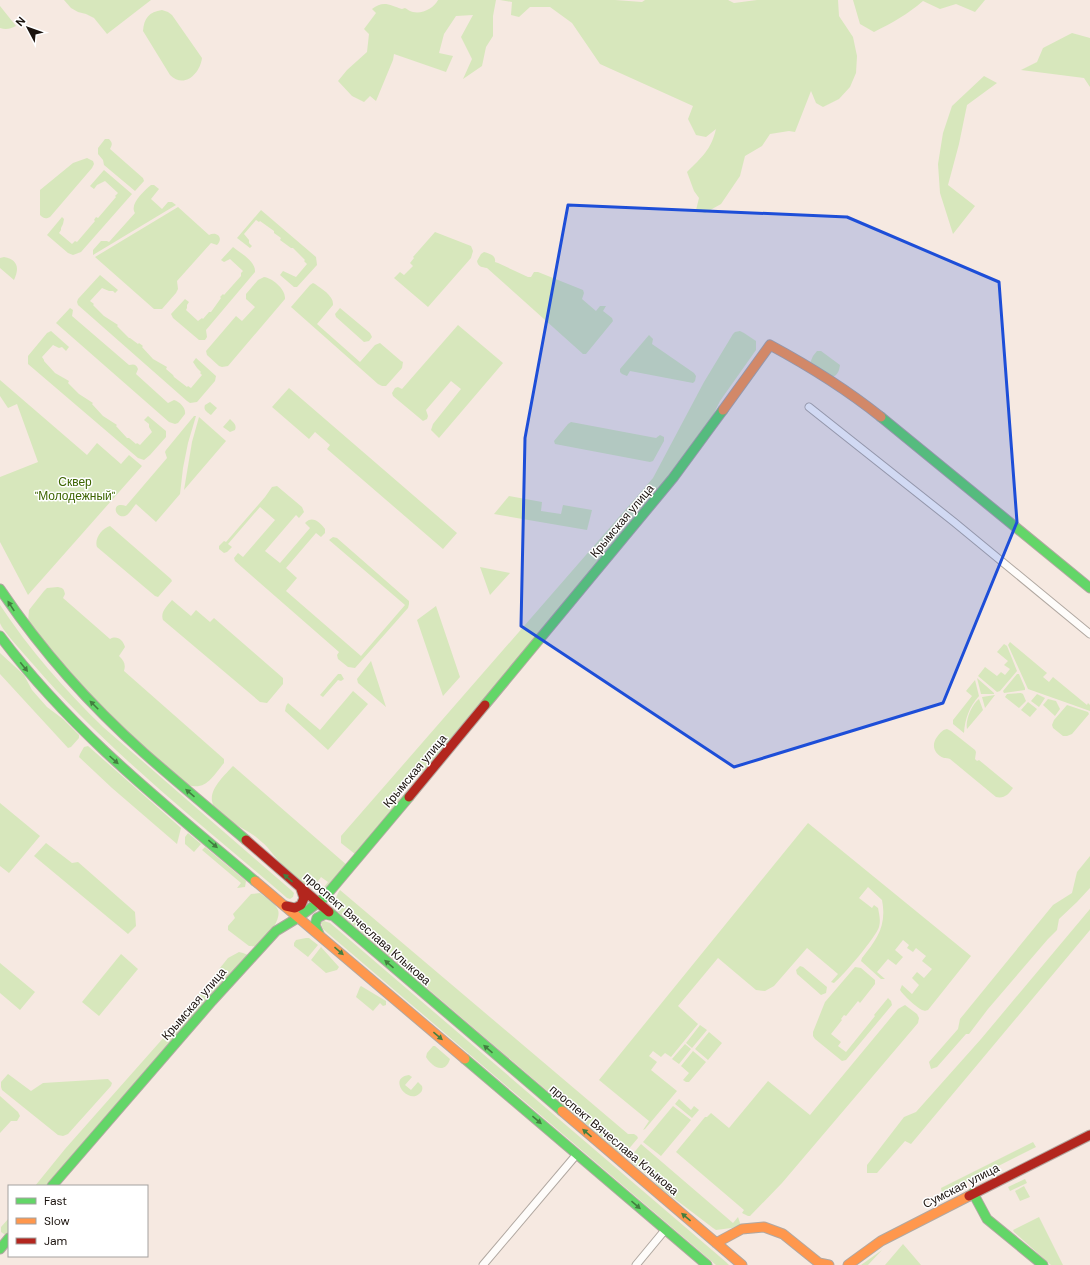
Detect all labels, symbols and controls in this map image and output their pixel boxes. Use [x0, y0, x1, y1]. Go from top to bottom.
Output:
north arrow [8, 8, 48, 48]
text: N [13, 14, 28, 29]
park label: Сквер "Молодежный" [35, 474, 116, 504]
street label: Крымская улица [586, 481, 658, 561]
one-way arrow [7, 600, 14, 612]
one-way arrow [19, 662, 28, 673]
one-way arrow [89, 700, 99, 710]
street label: Крымская улица [379, 731, 451, 811]
one-way arrow [110, 755, 119, 764]
one-way arrow [184, 789, 195, 798]
one-way arrow [208, 840, 219, 849]
street label: проспект Вячеслава Клыкова [300, 869, 434, 989]
one-way arrow [283, 873, 294, 882]
one-way arrow [334, 947, 345, 956]
one-way arrow [384, 960, 395, 969]
street label: Крымская улица [158, 964, 230, 1044]
one-way arrow [433, 1031, 444, 1040]
one-way arrow [483, 1044, 494, 1053]
street label: проспект Вячеслава Клыкова [546, 1081, 682, 1199]
one-way arrow [532, 1116, 543, 1125]
one-way arrow [582, 1129, 592, 1138]
street label: Сумская улица [920, 1160, 1002, 1212]
legend [8, 1185, 148, 1257]
text: Fast [44, 1193, 67, 1209]
one-way arrow [631, 1200, 641, 1209]
text: Slow [44, 1213, 70, 1229]
one-way arrow [681, 1213, 691, 1222]
text: Jam [44, 1233, 67, 1249]

